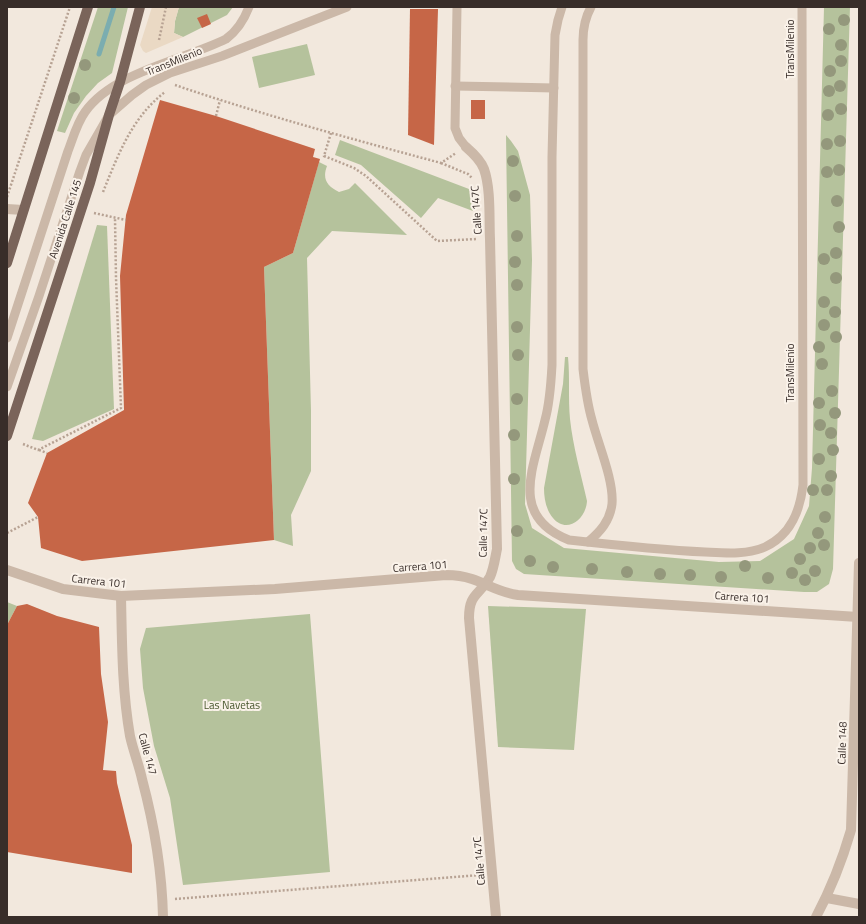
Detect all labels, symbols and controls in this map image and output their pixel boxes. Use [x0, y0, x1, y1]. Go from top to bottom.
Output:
street label: TransMilenio [782, 19, 798, 79]
street label: TransMilenio [144, 42, 205, 79]
street label: Avenida Calle 145 [45, 177, 85, 261]
street label: Calle 147C [466, 185, 486, 235]
street label: TransMilenio [782, 343, 798, 403]
street label: Calle 147C [475, 508, 491, 558]
street label: Carrera 101 [392, 556, 448, 576]
street label: Carrera 101 [71, 570, 127, 592]
street label: Carrera 101 [714, 587, 770, 607]
park label: Las Navetas [204, 697, 260, 713]
street label: Calle 148 [833, 721, 851, 765]
street label: Calle 147 [135, 731, 161, 777]
street label: Calle 147C [469, 836, 489, 886]

